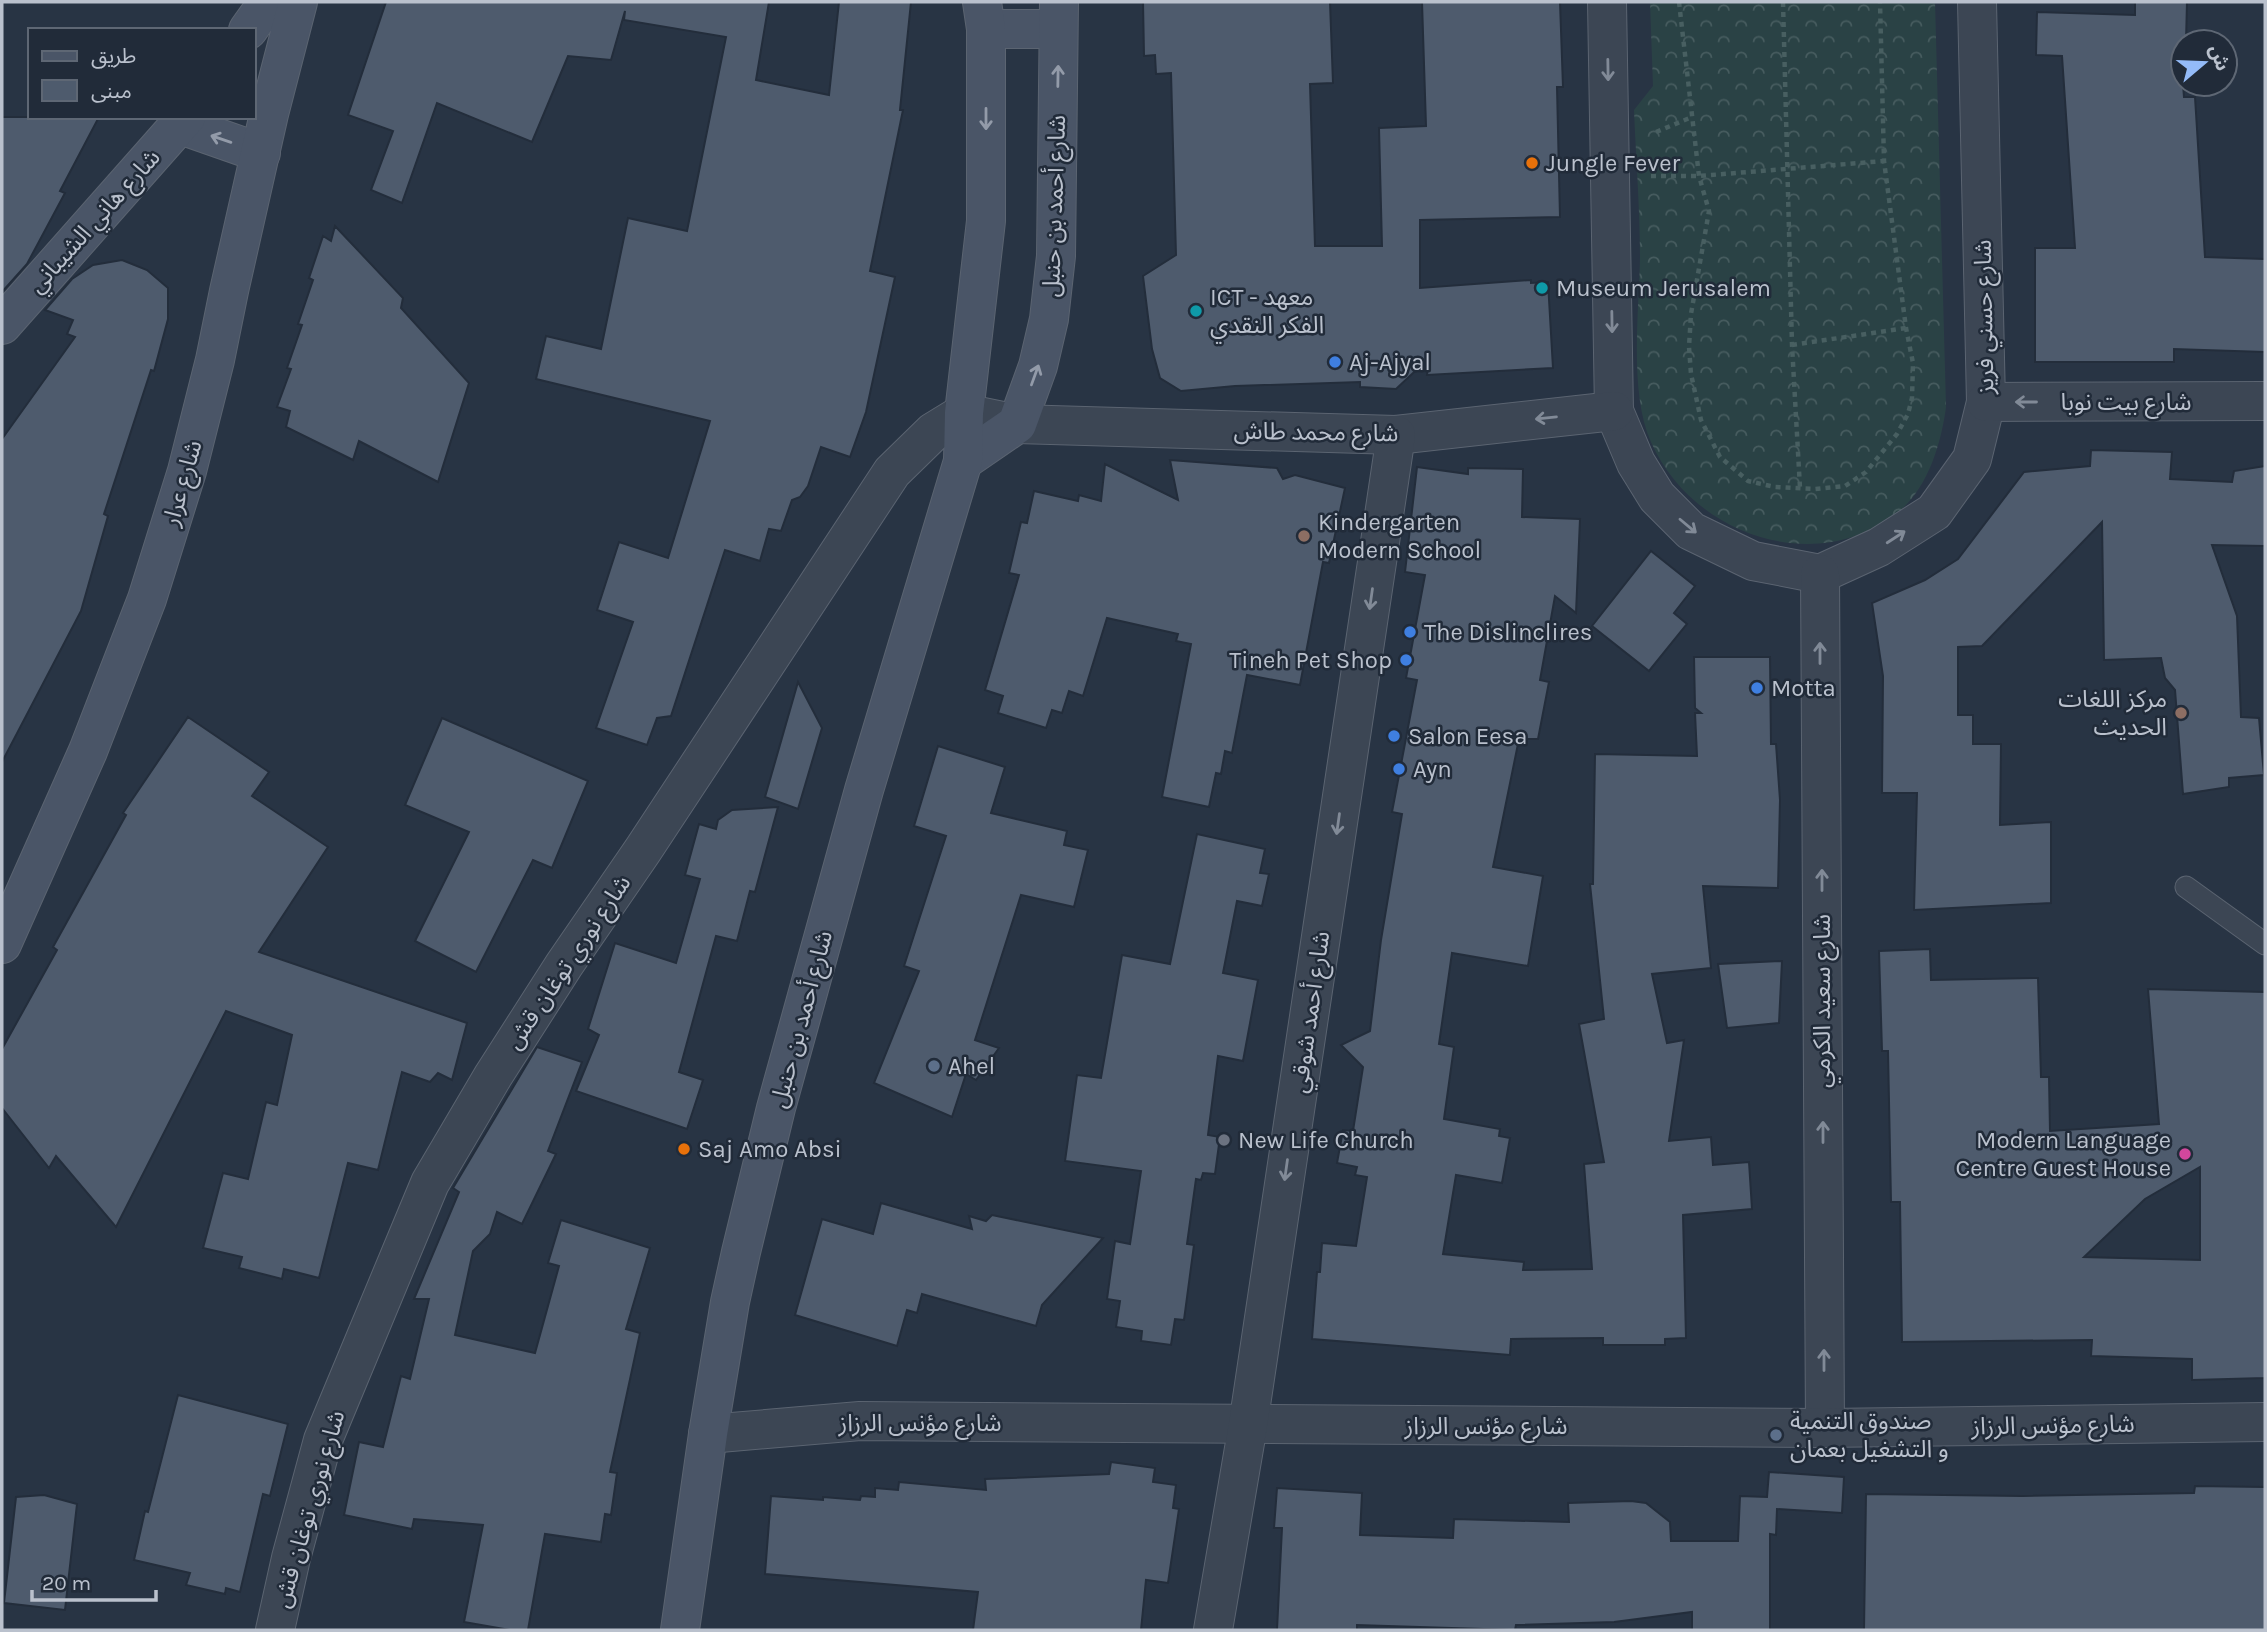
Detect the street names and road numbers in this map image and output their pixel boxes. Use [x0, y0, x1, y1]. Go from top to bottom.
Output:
street label: شارع أحمد بن حنبل [1035, 114, 1074, 298]
street label: شارع هاني الشيباني [22, 143, 169, 302]
street label: شارع حسني فريز [1969, 239, 2004, 396]
street label: شارع بيت نوبا [2060, 388, 2192, 419]
street label: شارع محمد طاش [1233, 417, 1399, 450]
street label: شارع عرار [156, 437, 210, 531]
street label: شارع نوري توغان قش [499, 870, 640, 1057]
street label: شارع سعيد الكرمي [1808, 914, 1841, 1088]
street label: شارع أحمد بن حنبل [762, 927, 841, 1111]
street label: شارع أحمد شوقي [1283, 929, 1340, 1095]
street label: شارع نوري توغان قش [267, 1407, 355, 1612]
street label: شارع مؤنس الرزاز [837, 1409, 1002, 1440]
street label: شارع مؤنس الرزاز [1970, 1410, 2135, 1443]
street label: شارع مؤنس الرزاز [1403, 1412, 1568, 1443]

